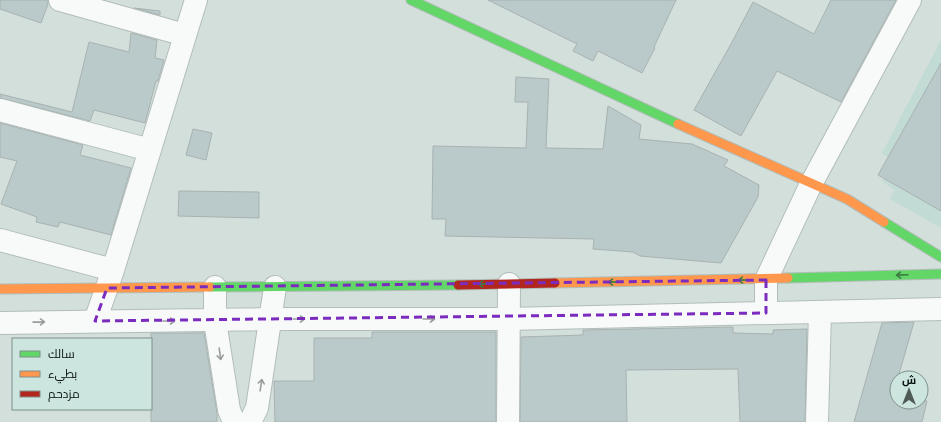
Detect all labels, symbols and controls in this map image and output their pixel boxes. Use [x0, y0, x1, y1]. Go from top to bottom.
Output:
one-way arrow [896, 271, 909, 279]
one-way arrow [738, 276, 751, 284]
one-way arrow [608, 278, 621, 286]
one-way arrow [478, 280, 491, 288]
one-way arrow [292, 315, 305, 323]
one-way arrow [422, 315, 435, 323]
one-way arrow [162, 317, 175, 325]
one-way arrow [32, 318, 45, 326]
legend [12, 338, 152, 410]
text: سالك [48, 347, 75, 361]
one-way arrow [216, 347, 224, 360]
text: بطيء [48, 367, 77, 384]
north arrow [889, 370, 929, 410]
text: ش [902, 374, 916, 387]
one-way arrow [257, 379, 265, 392]
text: مزدحم [48, 387, 80, 402]

